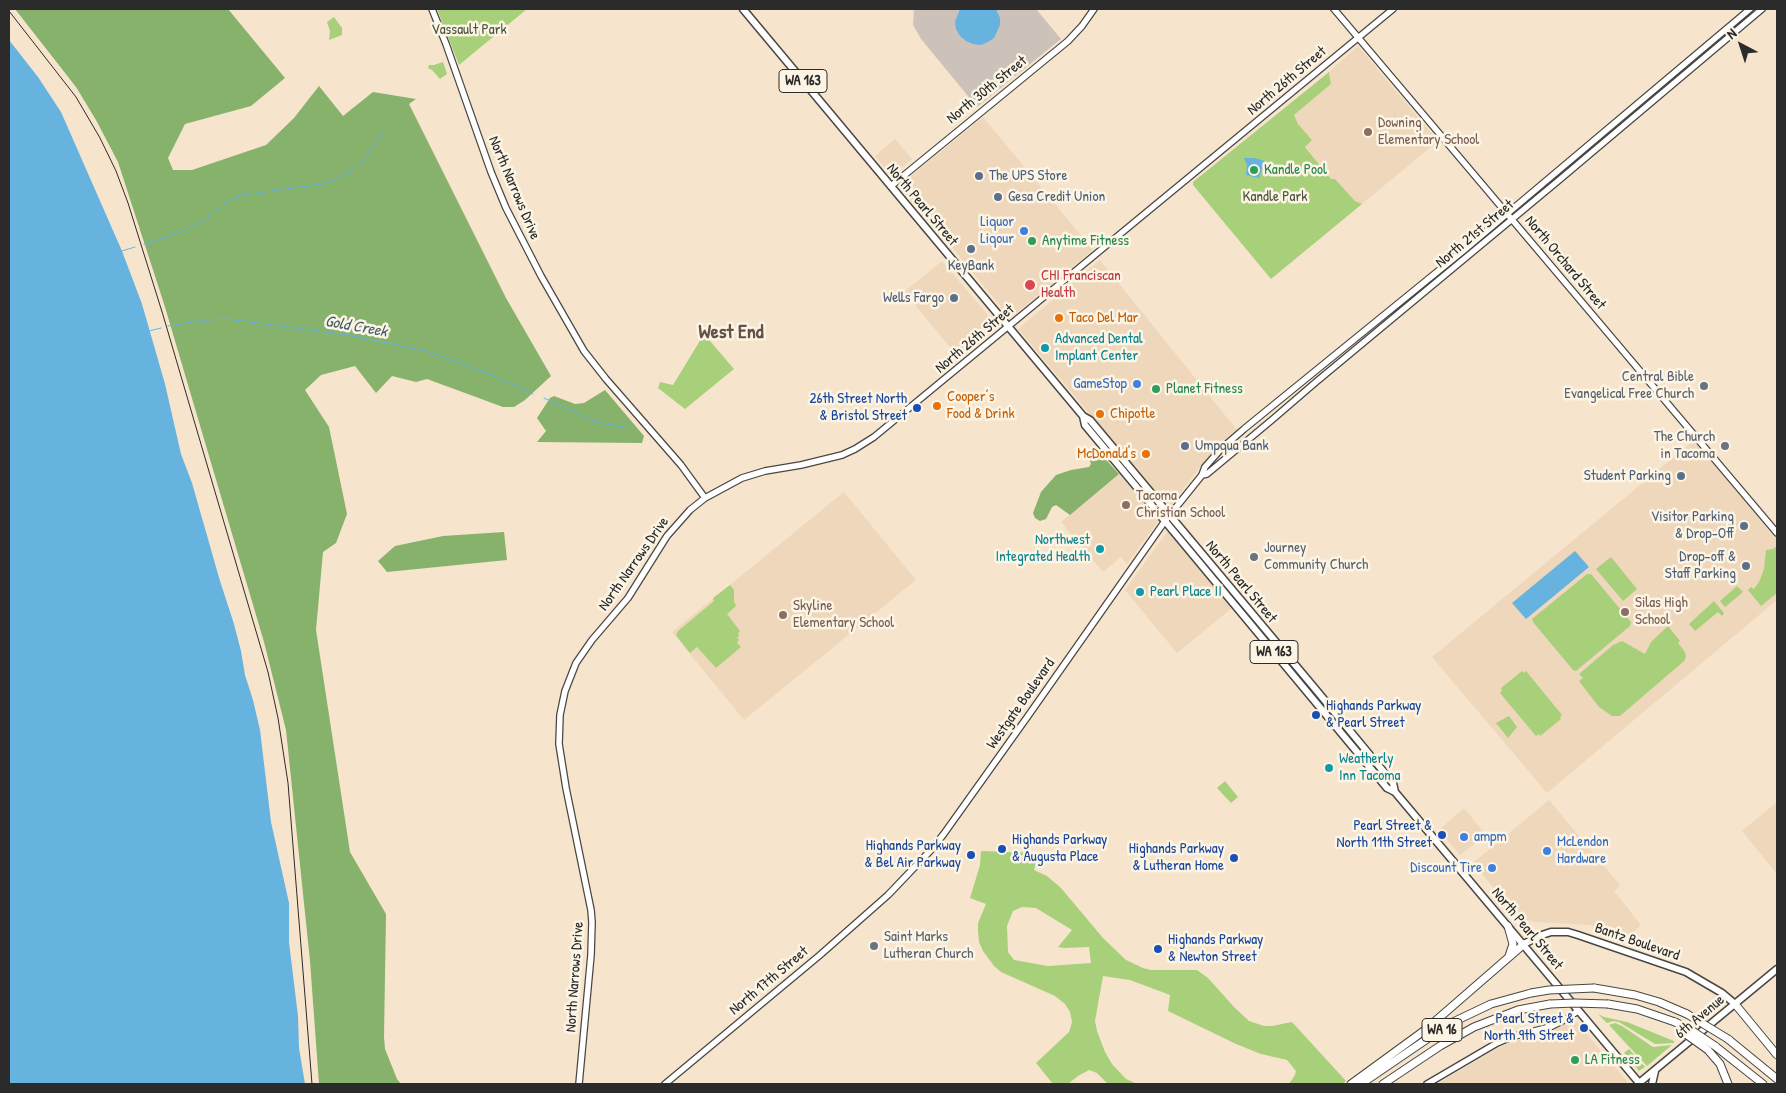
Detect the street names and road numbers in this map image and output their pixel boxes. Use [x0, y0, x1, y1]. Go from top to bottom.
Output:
street label: North 26th Street [1244, 43, 1330, 119]
street label: North 30th Street [943, 52, 1031, 128]
road number: WA 163 [779, 70, 827, 92]
street label: North Narrows Drive [484, 134, 544, 242]
street label: North Pearl Street [882, 160, 962, 250]
street label: North 21st Street [1432, 196, 1518, 272]
street label: North Orchard Street [1521, 212, 1609, 314]
street label: North 26th Street [932, 301, 1018, 377]
street label: North Narrows Drive [595, 514, 673, 614]
street label: North Pearl Street [1201, 537, 1281, 627]
road number: WA 163 [1250, 640, 1298, 664]
street label: Westgate Boulevard [983, 655, 1059, 753]
street label: North Pearl Street [1487, 884, 1567, 974]
street label: Bantz Boulevard [1592, 919, 1682, 965]
street label: North Narrows Drive [562, 921, 588, 1033]
street label: North 17th Street [726, 943, 812, 1019]
street label: 6th Avenue [1672, 991, 1728, 1043]
road number: WA 16 [1422, 1018, 1462, 1042]

